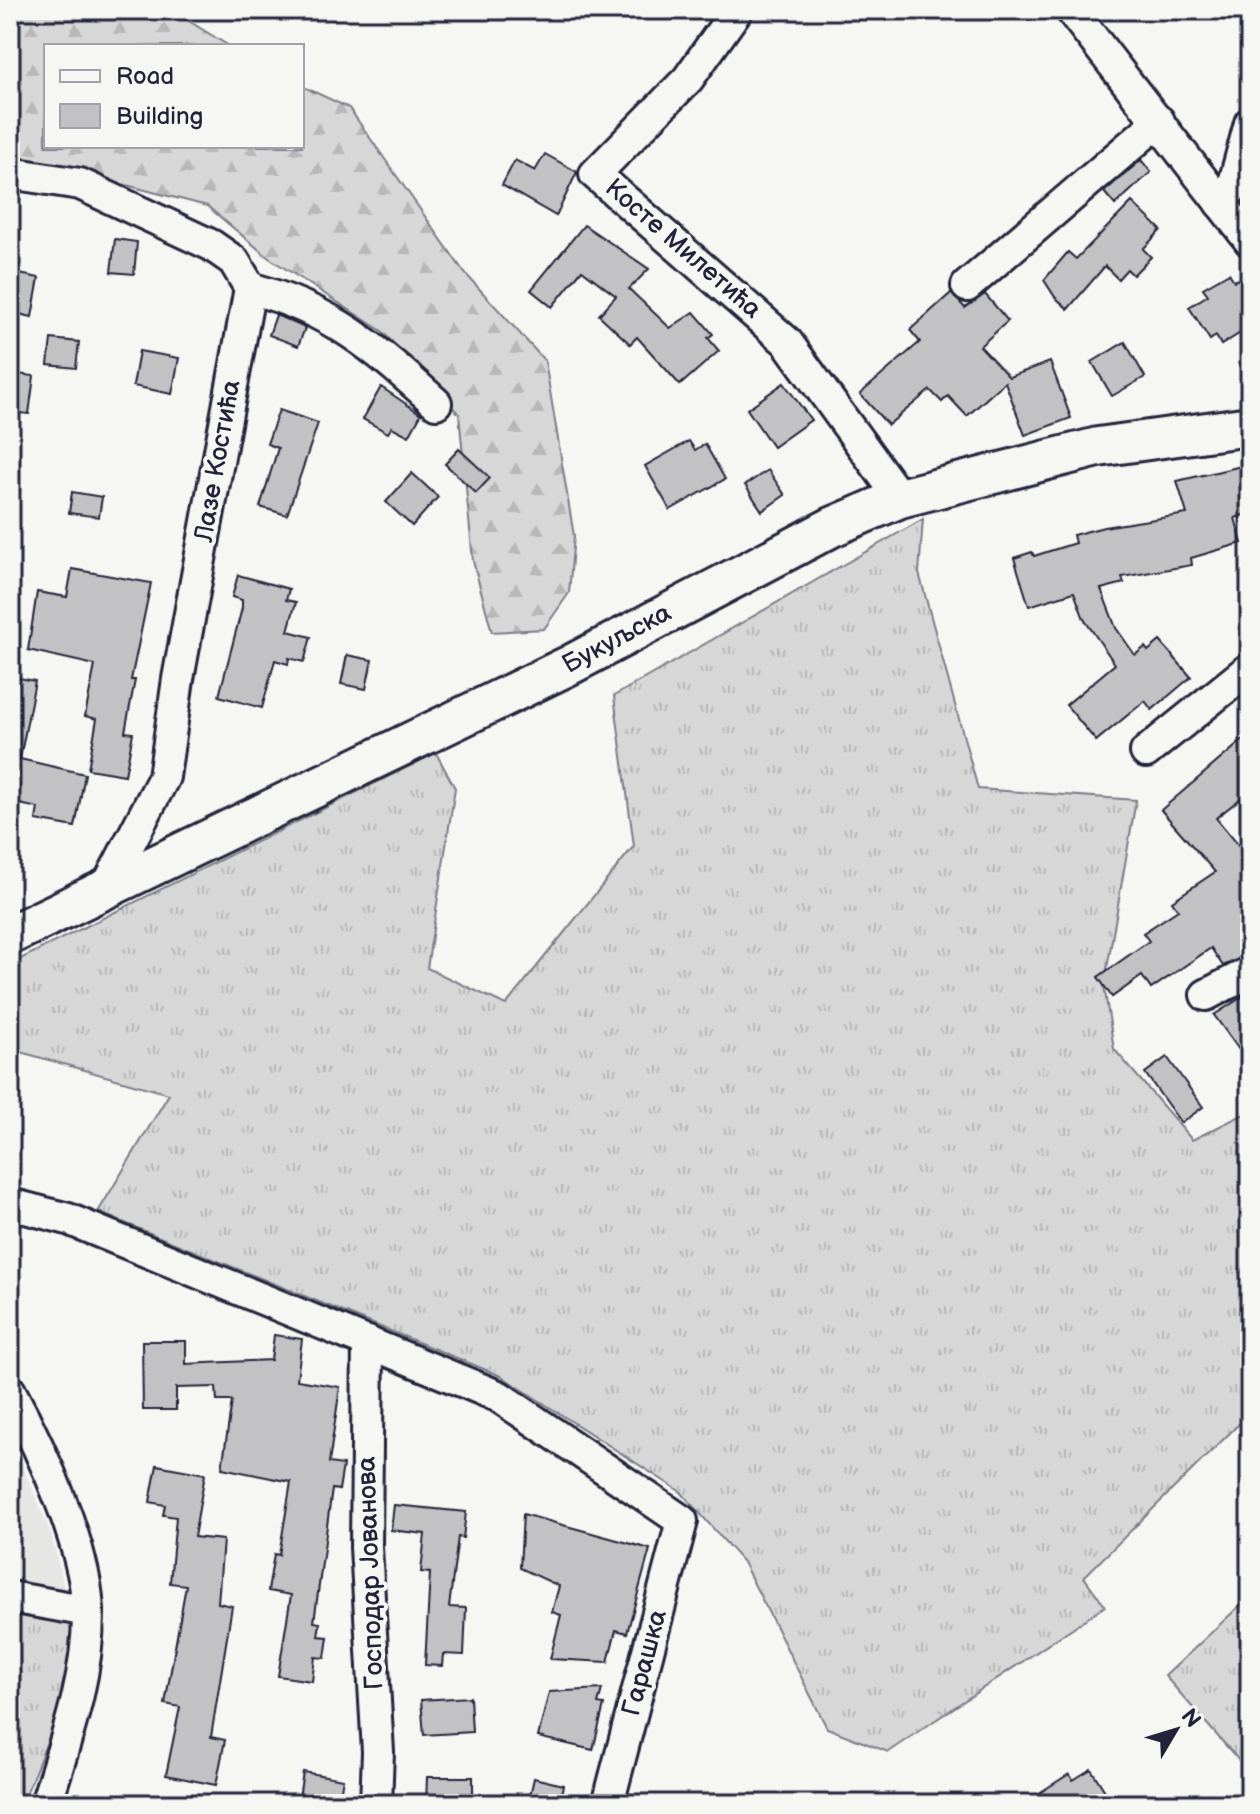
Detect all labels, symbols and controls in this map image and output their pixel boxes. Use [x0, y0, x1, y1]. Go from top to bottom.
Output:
legend [44, 44, 304, 148]
text: Road [116, 62, 174, 91]
text: Building [116, 102, 203, 131]
street label: Косте Милетића [598, 173, 768, 325]
street label: Лазе Костића [188, 378, 247, 545]
street label: Букуљска [557, 597, 677, 681]
street label: Господар Јованова [351, 1456, 391, 1690]
street label: Гарашка [616, 1607, 674, 1719]
north arrow [1136, 1690, 1216, 1770]
text: N [1175, 1704, 1206, 1733]

